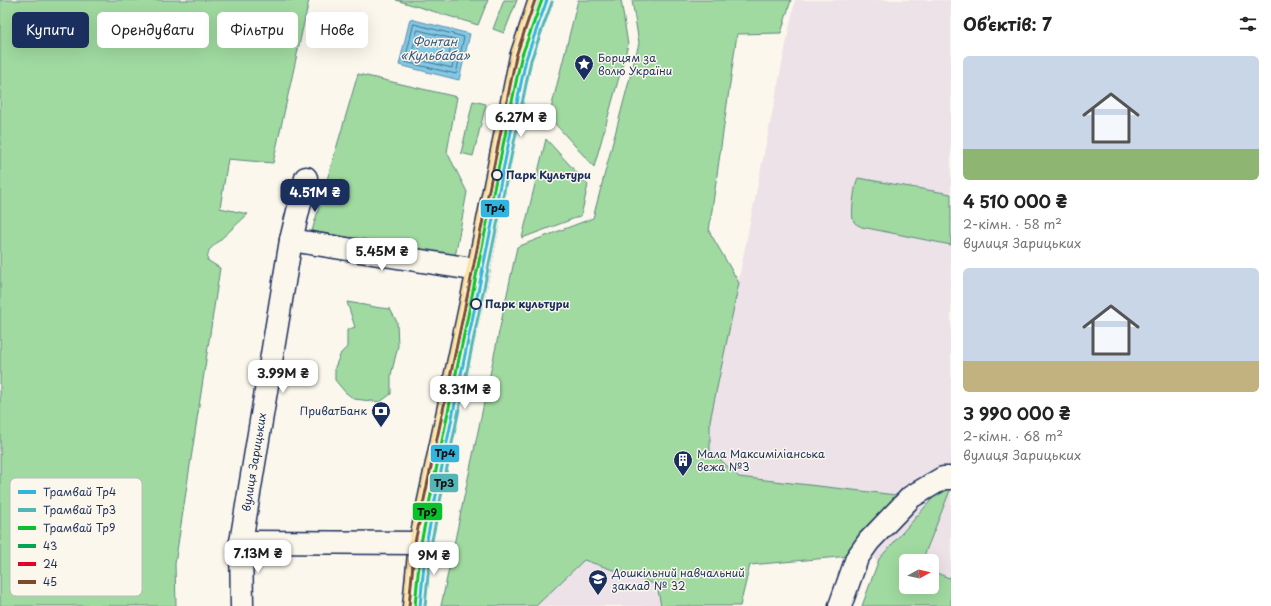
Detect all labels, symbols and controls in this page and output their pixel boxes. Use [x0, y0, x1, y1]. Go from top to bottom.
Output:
text: Об’єктів: 7 [963, 11, 1052, 37]
chip: Купити [12, 12, 89, 48]
chip: Орендувати [97, 12, 209, 48]
chip: Фільтри [217, 12, 298, 48]
chip: Нове [306, 12, 368, 48]
icon: filters [1237, 13, 1259, 35]
water label: Фонтан «Кульбаба» [400, 32, 471, 64]
place label: Борцям за волю України [598, 49, 672, 79]
place icon: Борцям за волю України [573, 53, 595, 81]
icon: home [1075, 82, 1147, 154]
pin: 6.27M ₴ [484, 104, 558, 138]
text: 6.27M ₴ [495, 107, 547, 126]
place label: Парк Культури [506, 166, 591, 183]
marker: Парк Культури [491, 169, 503, 181]
pin: 4.51M ₴ [278, 179, 352, 213]
text: 4.51M ₴ [289, 182, 341, 201]
text: 4 510 000 ₴ [963, 188, 1067, 214]
line badge: Тр4 [480, 199, 510, 218]
text: Тр4 [485, 199, 506, 216]
text: 2-кімн. · 58 m² [963, 214, 1062, 233]
text: вулиця Зарицьких [963, 233, 1081, 252]
pin: 5.45M ₴ [345, 238, 419, 272]
text: 5.45M ₴ [355, 241, 409, 260]
icon: home [1075, 294, 1147, 366]
place label: Парк культури [485, 295, 569, 312]
marker: Парк культури [470, 298, 482, 310]
pin: 3.99M ₴ [246, 360, 320, 394]
text: 3.99M ₴ [257, 363, 309, 382]
pin: 8.31M ₴ [428, 376, 502, 410]
text: 8.31M ₴ [439, 379, 491, 398]
bank icon: ПриватБанк [370, 400, 392, 428]
text: 3 990 000 ₴ [963, 400, 1070, 426]
place label: ПриватБанк [300, 402, 367, 419]
street label: вулиця Зарицьких [237, 411, 270, 513]
text: 2-кімн. · 68 m² [963, 426, 1063, 445]
line badge: Тр4 [430, 444, 460, 463]
text: Тр4 [435, 444, 456, 461]
place label: Мала Максиміліанська вежа №3 [697, 445, 825, 475]
text: вулиця Зарицьких [963, 445, 1081, 464]
building icon: Мала Максиміліанська вежа №3 [672, 449, 694, 477]
line badge: Тр3 [429, 473, 459, 493]
text: Тр3 [434, 474, 454, 491]
legend [10, 478, 142, 596]
text: Трамвай Тр4 [43, 483, 116, 500]
text: Трамвай Тр3 [43, 501, 116, 518]
line badge: Тр9 [412, 502, 443, 521]
text: Тр9 [417, 503, 437, 520]
text: Трамвай Тр9 [43, 519, 115, 536]
text: 43 [43, 537, 57, 554]
pin: 7.13M ₴ [221, 540, 295, 574]
pin: 9M ₴ [410, 542, 458, 576]
text: 7.13M ₴ [233, 543, 283, 562]
text: 9M ₴ [418, 545, 450, 564]
north arrow [899, 554, 939, 594]
map controls [899, 554, 939, 594]
text: 24 [43, 555, 58, 572]
place label: Дошкільний навчальний заклад № 32 [611, 564, 745, 594]
school or university icon: Дошкільний навчальний заклад № 32 [587, 568, 609, 596]
text: 45 [43, 573, 57, 590]

